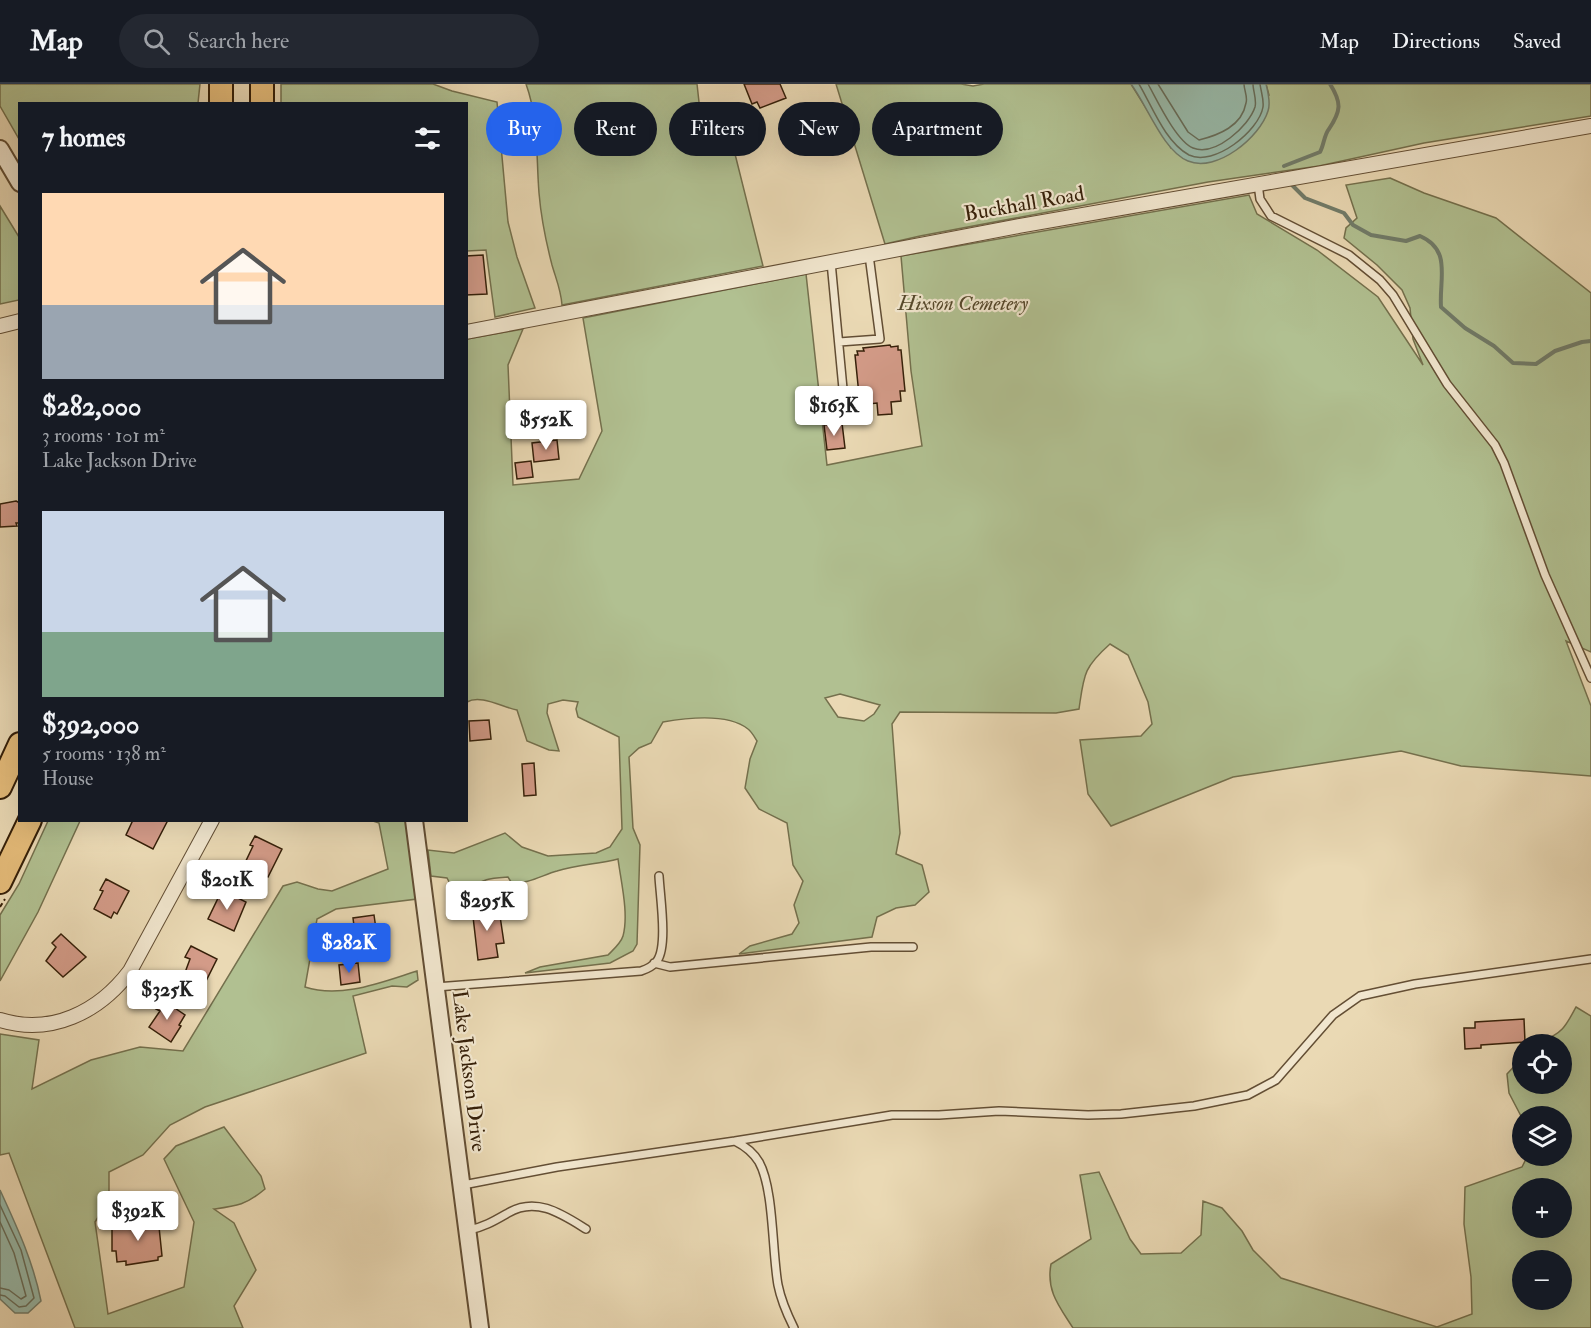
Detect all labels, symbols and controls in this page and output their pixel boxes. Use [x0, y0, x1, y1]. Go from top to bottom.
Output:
search box [119, 14, 539, 68]
text: Map [30, 24, 83, 59]
icon: search [140, 25, 173, 58]
text: Search here [188, 27, 289, 55]
text: Map [1319, 28, 1359, 55]
text: Directions [1392, 28, 1480, 55]
text: Saved [1513, 28, 1561, 55]
chip: Buy [486, 102, 562, 156]
chip: Rent [574, 102, 657, 156]
chip: Filters [669, 102, 766, 156]
chip: New [778, 102, 860, 156]
chip: Apartment [872, 102, 1003, 156]
text: 7 homes [42, 122, 125, 154]
icon: filters [411, 122, 444, 155]
street label: Buckhall Road [962, 180, 1087, 228]
icon: home [189, 232, 297, 340]
park label: Hixson Cemetery [897, 290, 1029, 317]
pin: $163K [792, 386, 876, 437]
text: $282,000 [42, 391, 141, 423]
text: $163K [809, 393, 859, 418]
pin: $552K [504, 400, 588, 451]
text: $552K [520, 407, 572, 432]
text: 3 rooms · 101 m² [42, 423, 165, 448]
text: Lake Jackson Drive [42, 448, 197, 473]
icon: home [189, 550, 297, 658]
text: $392,000 [42, 709, 139, 741]
text: 5 rooms · 138 m² [42, 741, 166, 766]
text: House [42, 766, 93, 791]
pin: $201K [185, 860, 269, 911]
text: $201K [201, 867, 253, 892]
pin: $295K [445, 881, 529, 932]
text: $295K [460, 888, 514, 913]
pin: $282K [307, 923, 391, 974]
text: $282K [322, 930, 376, 955]
pin: $325K [125, 970, 209, 1021]
text: $325K [141, 977, 193, 1002]
street label: Lake Jackson Drive [446, 989, 492, 1153]
map controls [1512, 1034, 1572, 1310]
button: locate [1512, 1034, 1572, 1094]
button: layers [1512, 1106, 1572, 1166]
button: + [1512, 1178, 1572, 1238]
pin: $392K [96, 1191, 180, 1242]
text: $392K [111, 1198, 165, 1223]
button: − [1512, 1250, 1572, 1310]

